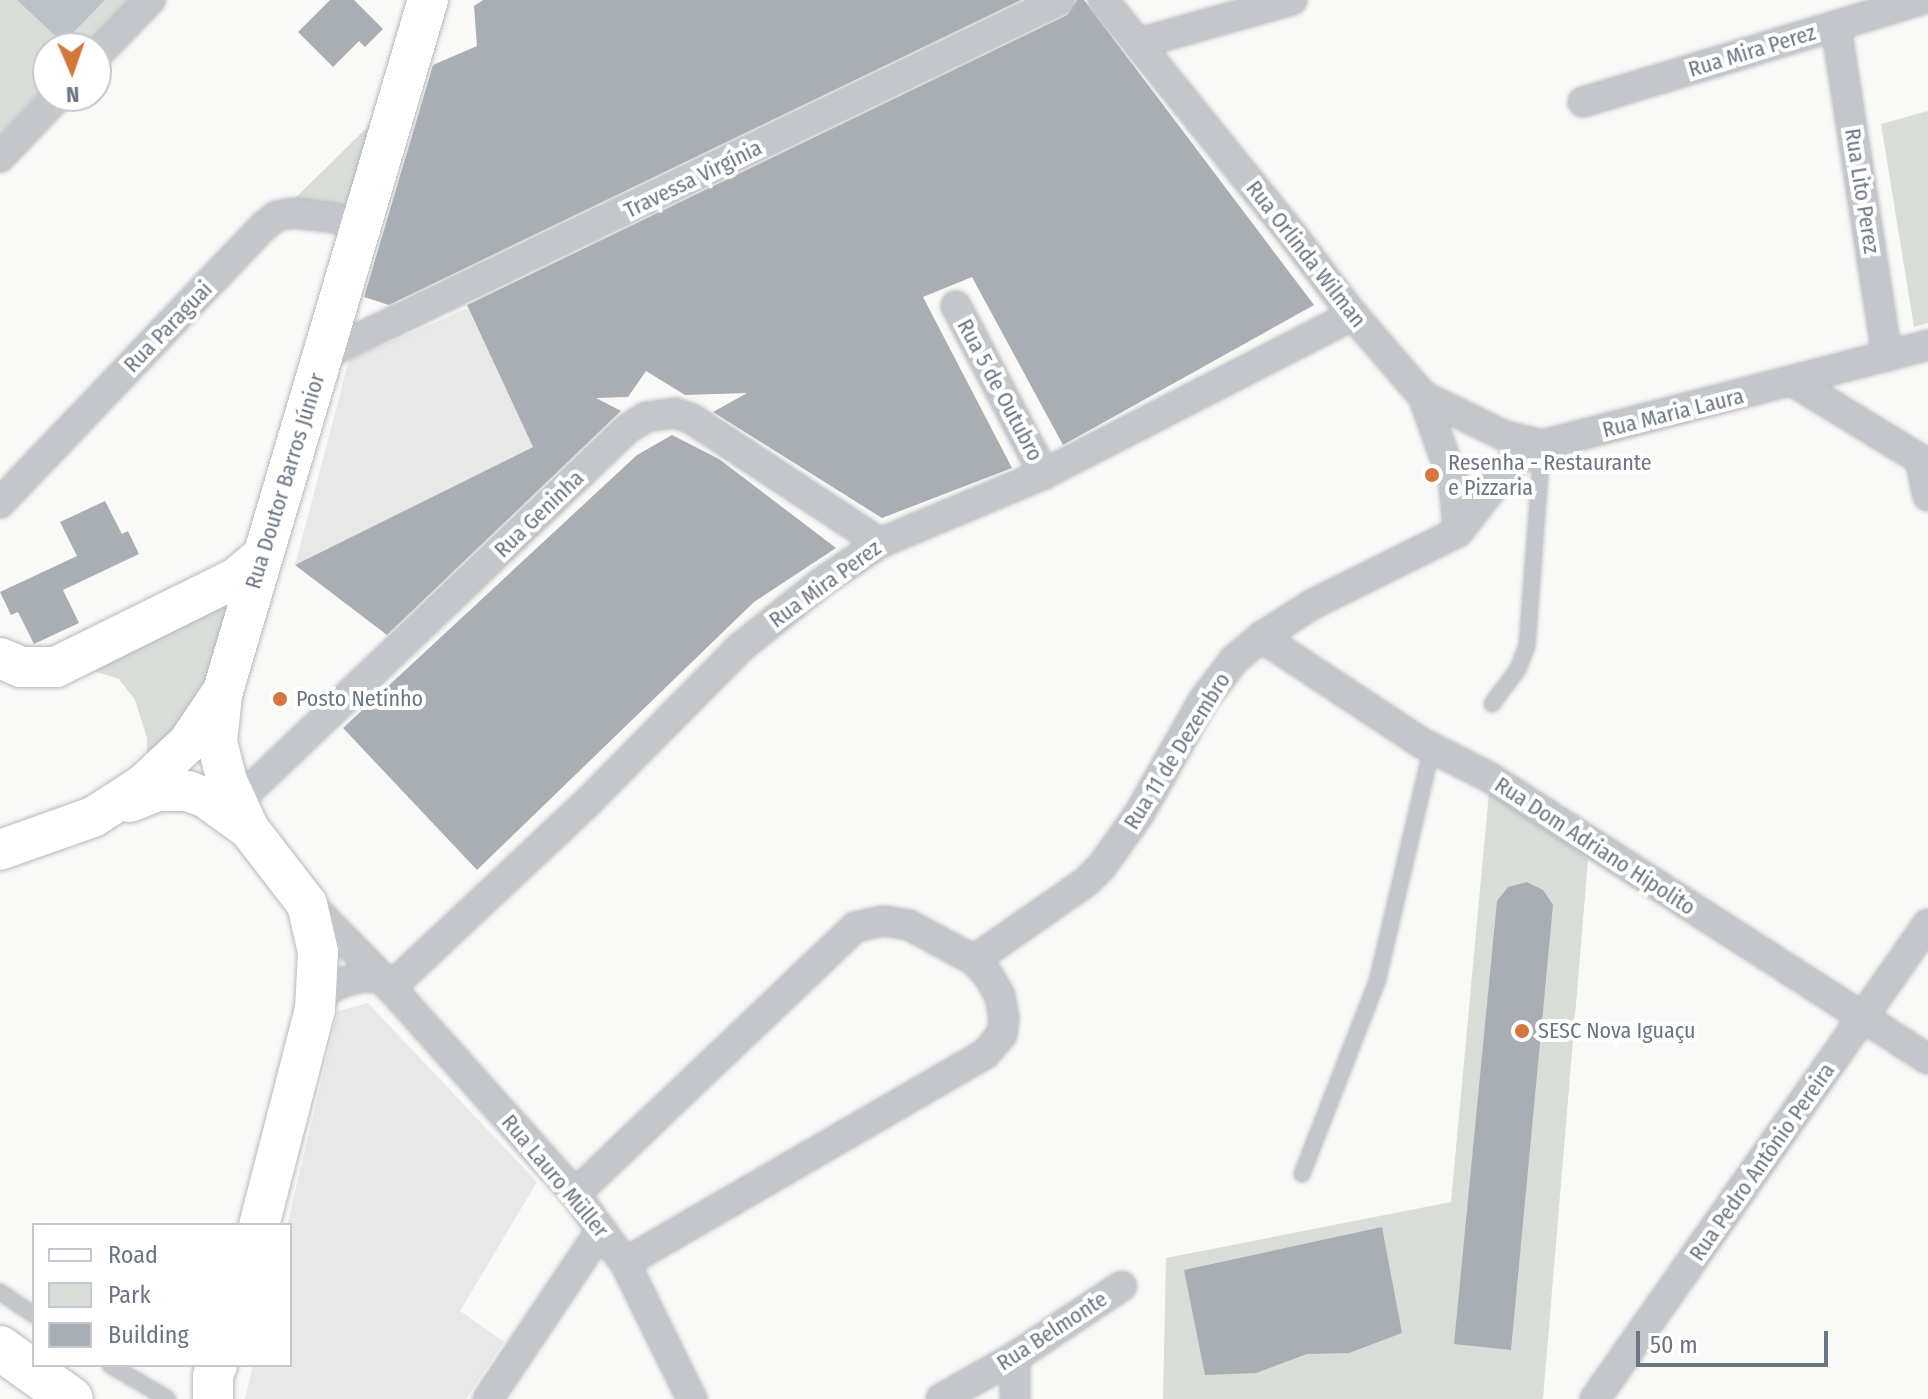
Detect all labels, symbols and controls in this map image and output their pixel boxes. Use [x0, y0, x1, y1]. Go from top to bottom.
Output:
street label: Rua Mira Perez [1685, 19, 1819, 83]
north arrow [32, 32, 112, 112]
text: N [66, 81, 80, 108]
street label: Rua Lito Perez [1839, 126, 1885, 256]
street label: Travessa Virgínia [620, 134, 766, 224]
street label: Rua Orlinda Wilman [1241, 175, 1371, 333]
street label: Rua Paraguai [118, 276, 218, 378]
street label: Rua 5 de Outubro [952, 315, 1048, 465]
street label: Rua Doutor Barros Júnior [240, 370, 330, 592]
street label: Rua Maria Laura [1600, 383, 1746, 443]
place label: Resenha - Restaurante e Pizzaria [1448, 449, 1652, 500]
street label: Rua Geninha [489, 465, 589, 563]
marker: Resenha - Restaurante e Pizzaria [1423, 466, 1441, 484]
street label: Rua Mira Perez [764, 535, 886, 633]
street label: Rua 11 de Dezembro [1118, 668, 1236, 834]
place label: Posto Netinho [296, 686, 423, 712]
marker: Posto Netinho [271, 690, 289, 708]
street label: Rua Dom Adriano Hipolito [1490, 771, 1700, 921]
place label: SESC Nova Iguaçu [1538, 1018, 1695, 1044]
marker: SESC Nova Iguaçu [1513, 1022, 1531, 1040]
street label: Rua Pedro Antônio Pereira [1684, 1058, 1840, 1266]
street label: Rua Lauro Müller [496, 1109, 614, 1243]
legend [32, 1223, 292, 1367]
text: Road [108, 1241, 158, 1269]
text: Park [108, 1281, 151, 1309]
street label: Rua Belmonte [992, 1286, 1112, 1376]
scale bar [1640, 1315, 1832, 1365]
text: Building [108, 1321, 189, 1349]
text: 50 m [1650, 1331, 1698, 1359]

